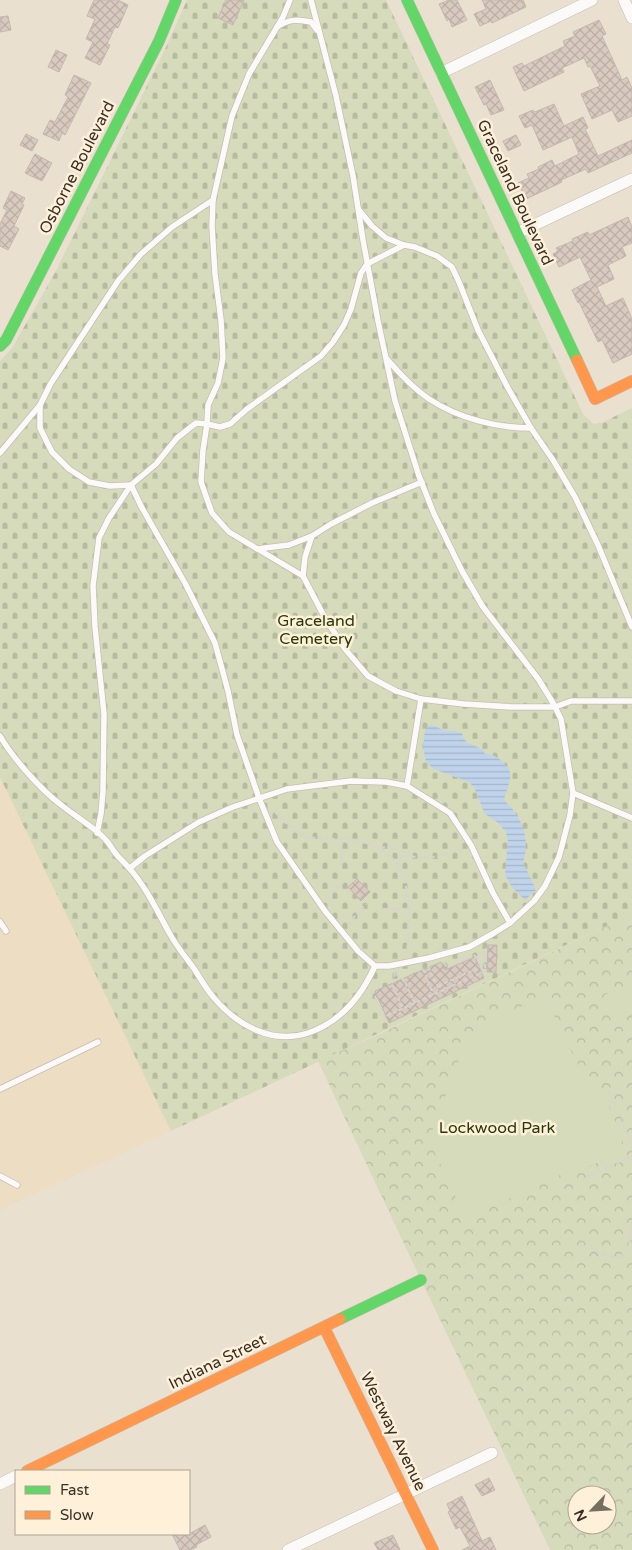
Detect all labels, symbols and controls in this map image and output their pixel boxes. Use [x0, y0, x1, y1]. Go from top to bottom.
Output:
street label: Osborne Boulevard [35, 98, 119, 237]
street label: Graceland Boulevard [473, 116, 558, 268]
park label: Graceland Cemetery [277, 611, 355, 649]
park label: Lockwood Park [439, 1118, 556, 1138]
street label: Indiana Street [165, 1330, 269, 1394]
street label: Westway Avenue [356, 1369, 430, 1494]
legend [15, 1470, 190, 1535]
text: Fast [60, 1481, 90, 1499]
north arrow [567, 1485, 617, 1535]
text: Slow [60, 1506, 94, 1524]
text: N [571, 1507, 591, 1524]

